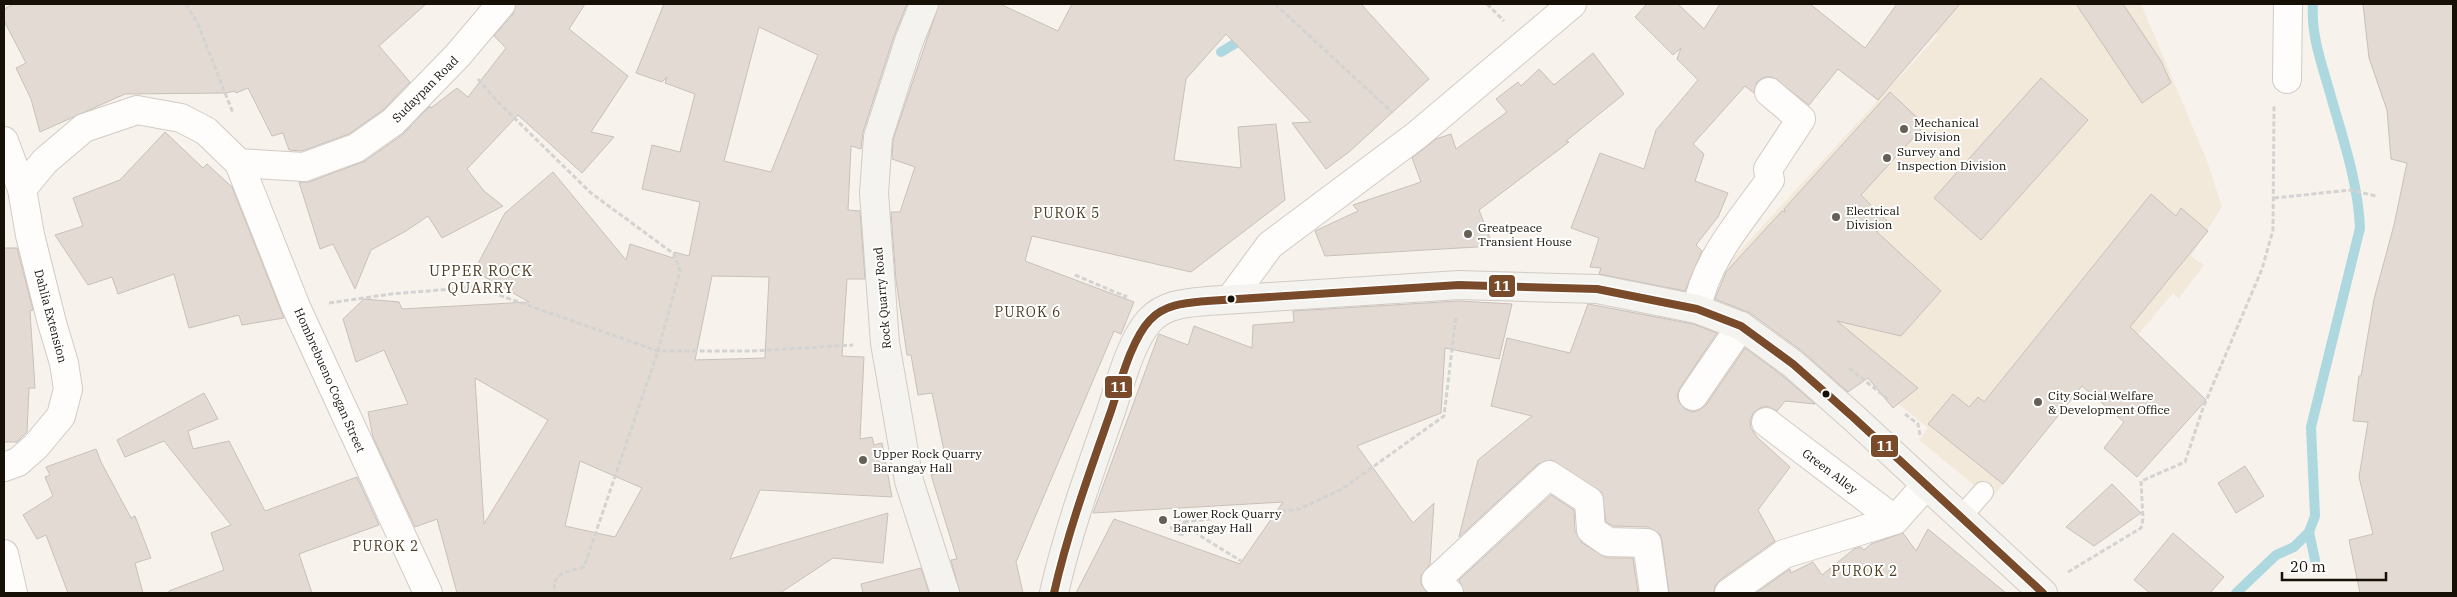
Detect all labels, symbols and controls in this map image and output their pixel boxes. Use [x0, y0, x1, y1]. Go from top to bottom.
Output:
street label: Sudaypan Road [389, 53, 461, 125]
place label: Mechanical Division [1914, 115, 1979, 144]
marker: Mechanical Division [1898, 123, 1910, 135]
place label: Survey and Inspection Division [1897, 144, 2007, 173]
marker: Survey and Inspection Division [1881, 152, 1893, 164]
place label: Electrical Division [1846, 203, 1900, 232]
district label: PUROK 5 [1034, 204, 1100, 222]
marker: Electrical Division [1830, 211, 1842, 223]
place label: Greatpeace Transient House [1478, 220, 1572, 249]
marker: Greatpeace Transient House [1462, 228, 1474, 240]
street label: Rock Quarry Road [870, 246, 894, 350]
district label: UPPER ROCK QUARRY [429, 261, 533, 297]
street label: Dahlia Extension [31, 268, 71, 365]
line badge: 11 [1488, 274, 1516, 298]
text: 11 [1494, 277, 1510, 295]
unlabelled marker [1226, 294, 1236, 304]
district label: PUROK 6 [995, 303, 1061, 321]
street label: Hombrebueno Cogan Street [291, 305, 369, 455]
line badge: 11 [1104, 375, 1133, 399]
text: 11 [1111, 378, 1127, 396]
place label: City Social Welfare & Development Office [2048, 388, 2170, 417]
unlabelled marker [1821, 389, 1831, 399]
marker: City Social Welfare & Development Office [2032, 396, 2044, 408]
line badge: 11 [1870, 434, 1899, 458]
text: 11 [1877, 437, 1893, 455]
street label: Green Alley [1799, 445, 1861, 497]
place label: Upper Rock Quarry Barangay Hall [873, 446, 983, 475]
marker: Upper Rock Quarry Barangay Hall [857, 454, 869, 466]
place label: Lower Rock Quarry Barangay Hall [1173, 506, 1282, 535]
marker: Lower Rock Quarry Barangay Hall [1157, 514, 1169, 526]
district label: PUROK 2 [353, 537, 419, 555]
scale bar [2282, 550, 2386, 582]
text: 20 m [2290, 557, 2326, 576]
district label: PUROK 2 [1832, 562, 1898, 580]

